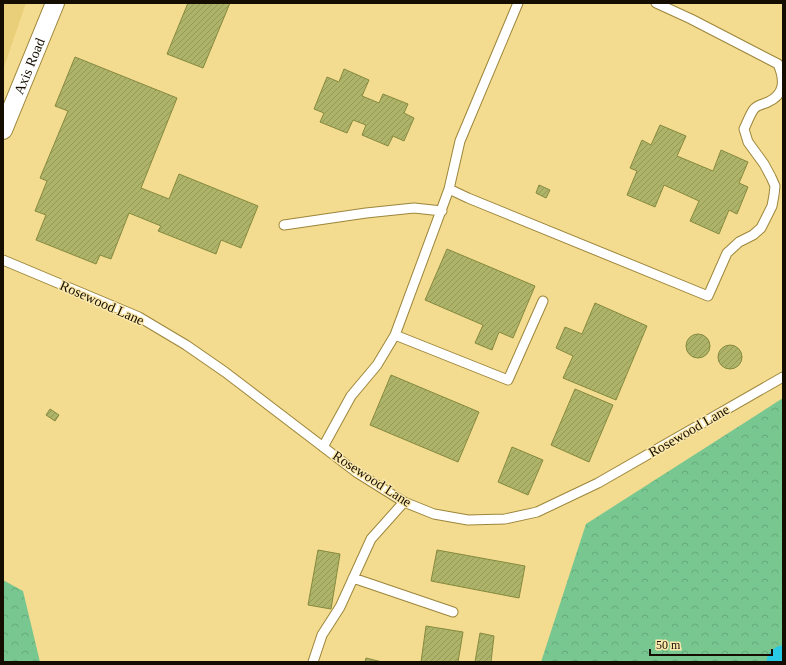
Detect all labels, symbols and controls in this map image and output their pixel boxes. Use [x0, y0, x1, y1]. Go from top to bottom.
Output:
street label: Axis Road [11, 36, 47, 97]
street label: Rosewood Lane [58, 278, 146, 328]
street label: Rosewood Lane [646, 402, 732, 460]
street label: Rosewood Lane [330, 448, 414, 510]
scale bar [650, 631, 772, 657]
text: 50 m [656, 638, 681, 652]

